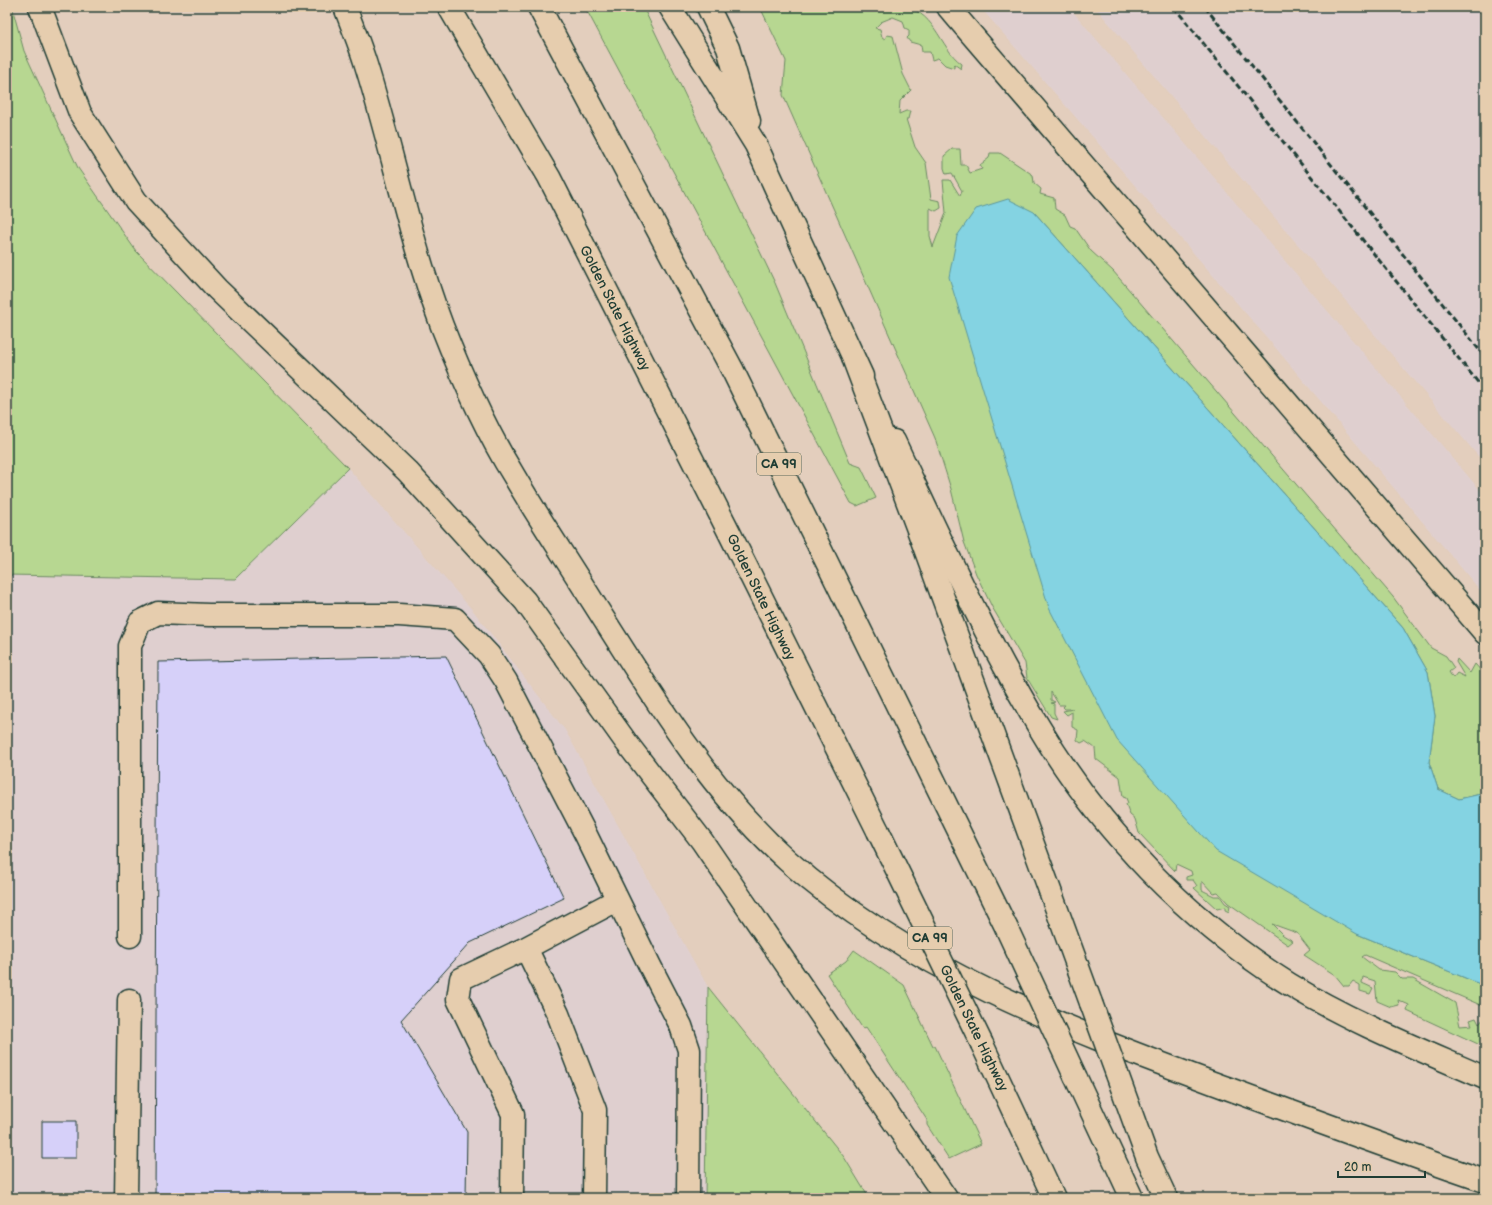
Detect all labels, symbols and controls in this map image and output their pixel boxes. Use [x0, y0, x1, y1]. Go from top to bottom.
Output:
street label: Golden State Highway [576, 243, 654, 374]
road number: CA 99 [757, 453, 801, 475]
street label: Golden State Highway [723, 531, 799, 663]
road number: CA 99 [908, 927, 952, 949]
street label: Golden State Highway [936, 962, 1012, 1094]
scale bar [1338, 1153, 1425, 1179]
text: 20 m [1344, 1160, 1371, 1175]

